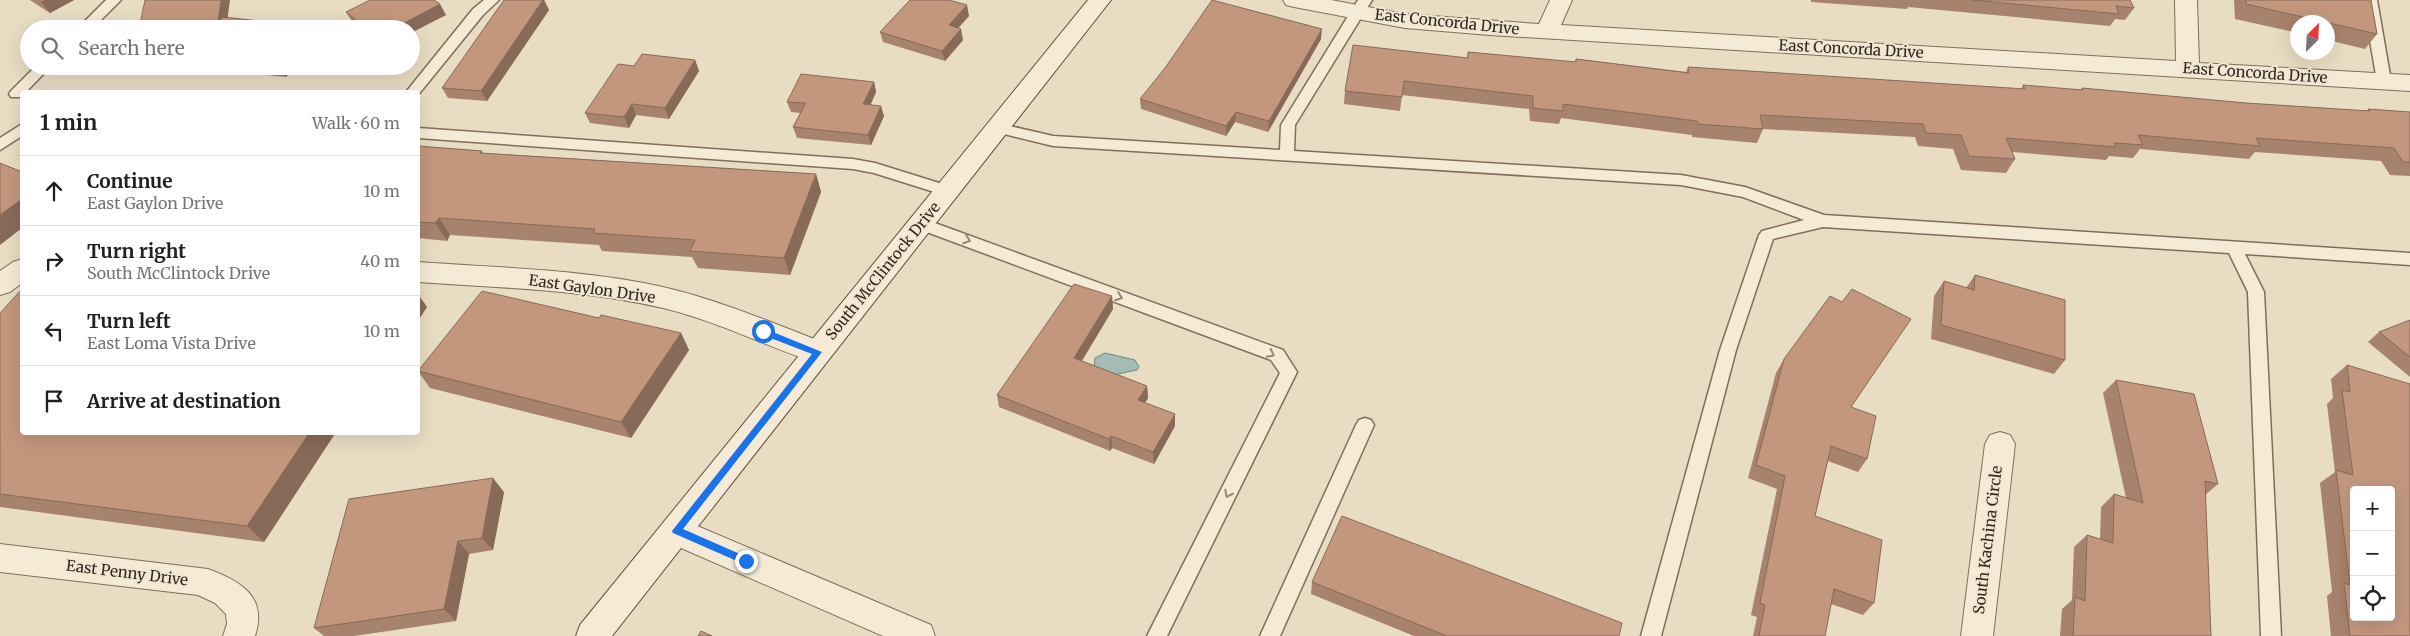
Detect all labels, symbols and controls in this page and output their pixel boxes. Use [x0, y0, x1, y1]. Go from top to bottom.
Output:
street label: East Concorda Drive [1374, 4, 1520, 39]
north arrow [2290, 15, 2335, 60]
search box [20, 20, 420, 75]
icon: search [38, 34, 66, 62]
street label: East Concorda Drive [1778, 35, 1924, 62]
text: Search here [78, 36, 185, 60]
street label: East Concorda Drive [2182, 58, 2328, 87]
text: 1 min [40, 109, 97, 136]
text: Walk · 60 m [312, 113, 400, 133]
text: Continue [87, 169, 173, 193]
icon: ahead [40, 177, 68, 205]
text: 10 m [363, 181, 400, 201]
text: East Gaylon Drive [87, 193, 223, 213]
street label: South McClintock Drive [821, 198, 944, 343]
one-way arrow [962, 234, 970, 244]
text: Turn right [87, 239, 186, 263]
icon: right [40, 247, 68, 275]
text: 40 m [360, 251, 400, 271]
text: South McClintock Drive [87, 263, 270, 283]
street label: East Gaylon Drive [528, 270, 657, 307]
one-way arrow [1114, 290, 1123, 301]
text: Turn left [87, 309, 171, 333]
icon: left [40, 317, 68, 345]
route start [752, 320, 775, 343]
text: 10 m [363, 321, 400, 341]
text: East Loma Vista Drive [87, 333, 256, 353]
one-way arrow [1265, 348, 1274, 358]
icon: arrive [40, 387, 68, 415]
text: Arrive at destination [87, 389, 281, 413]
street label: South Kachina Circle [1969, 464, 2006, 615]
map controls [2350, 486, 2395, 621]
button: + [2350, 486, 2395, 531]
one-way arrow [1224, 489, 1234, 498]
button: − [2350, 531, 2395, 576]
route end [735, 550, 758, 573]
street label: East Penny Drive [65, 556, 189, 589]
button: locate [2350, 576, 2395, 621]

